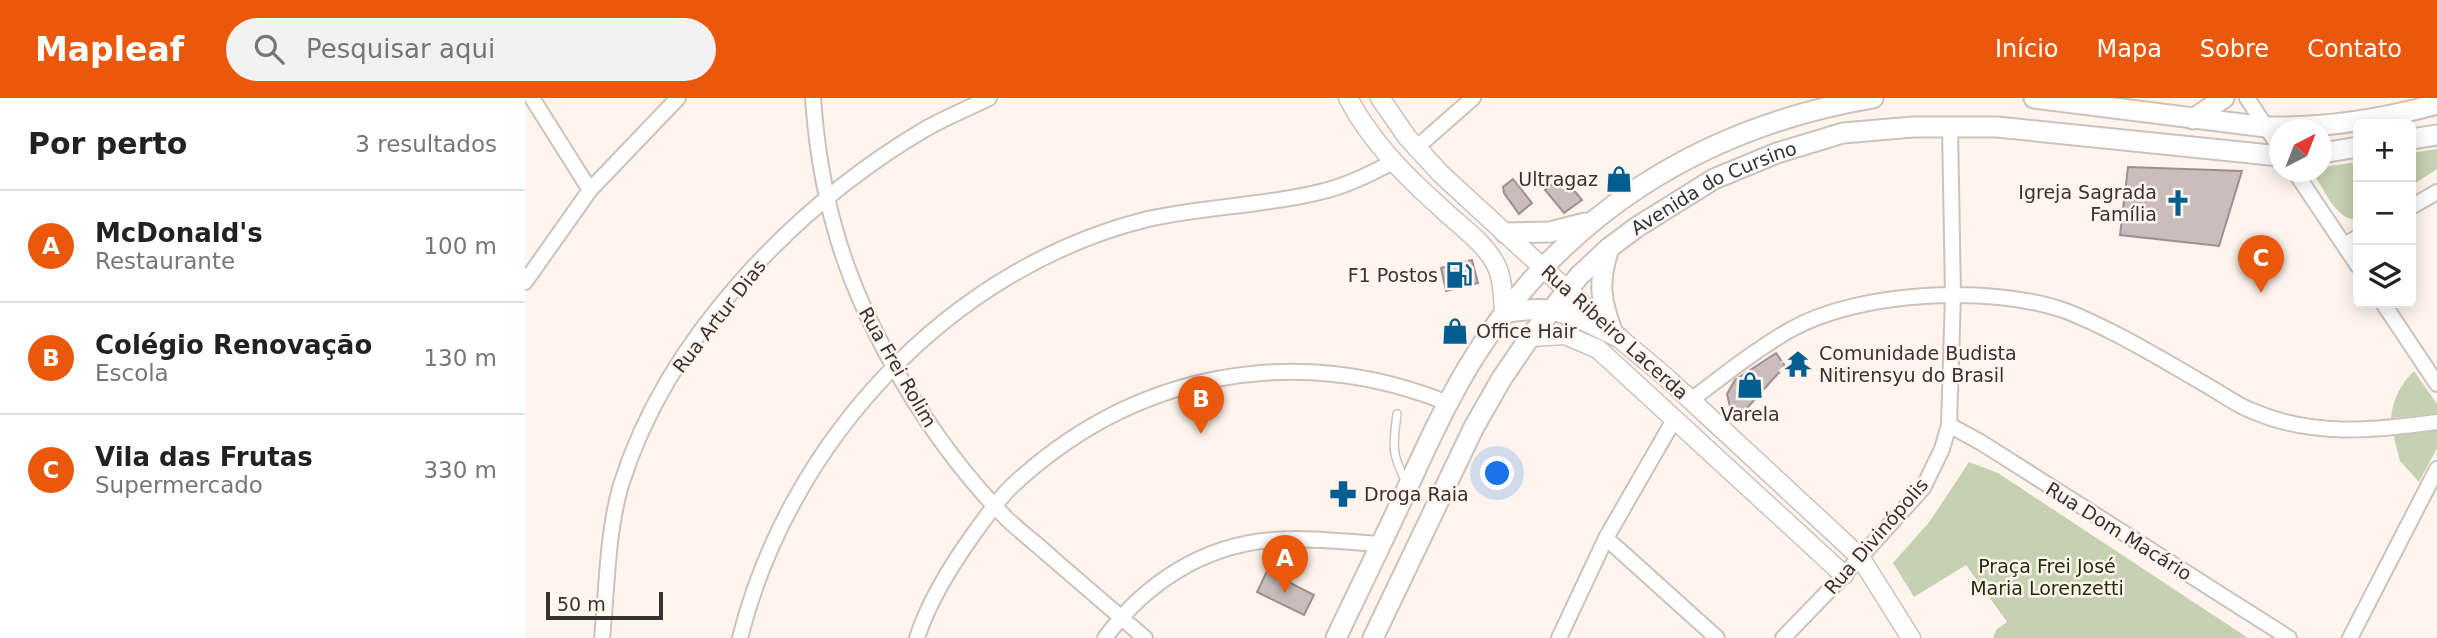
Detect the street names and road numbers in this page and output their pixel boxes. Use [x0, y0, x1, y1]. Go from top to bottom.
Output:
street label: Avenida do Cursino [1627, 137, 1799, 239]
street label: Rua Artur Dias [668, 255, 770, 377]
street label: Rua Ribeiro Lacerda [1537, 260, 1693, 404]
street label: Rua Frei Rolim [855, 303, 941, 431]
street label: Rua Divinópolis [1820, 474, 1932, 598]
street label: Rua Dom Macário [2042, 477, 2196, 585]

